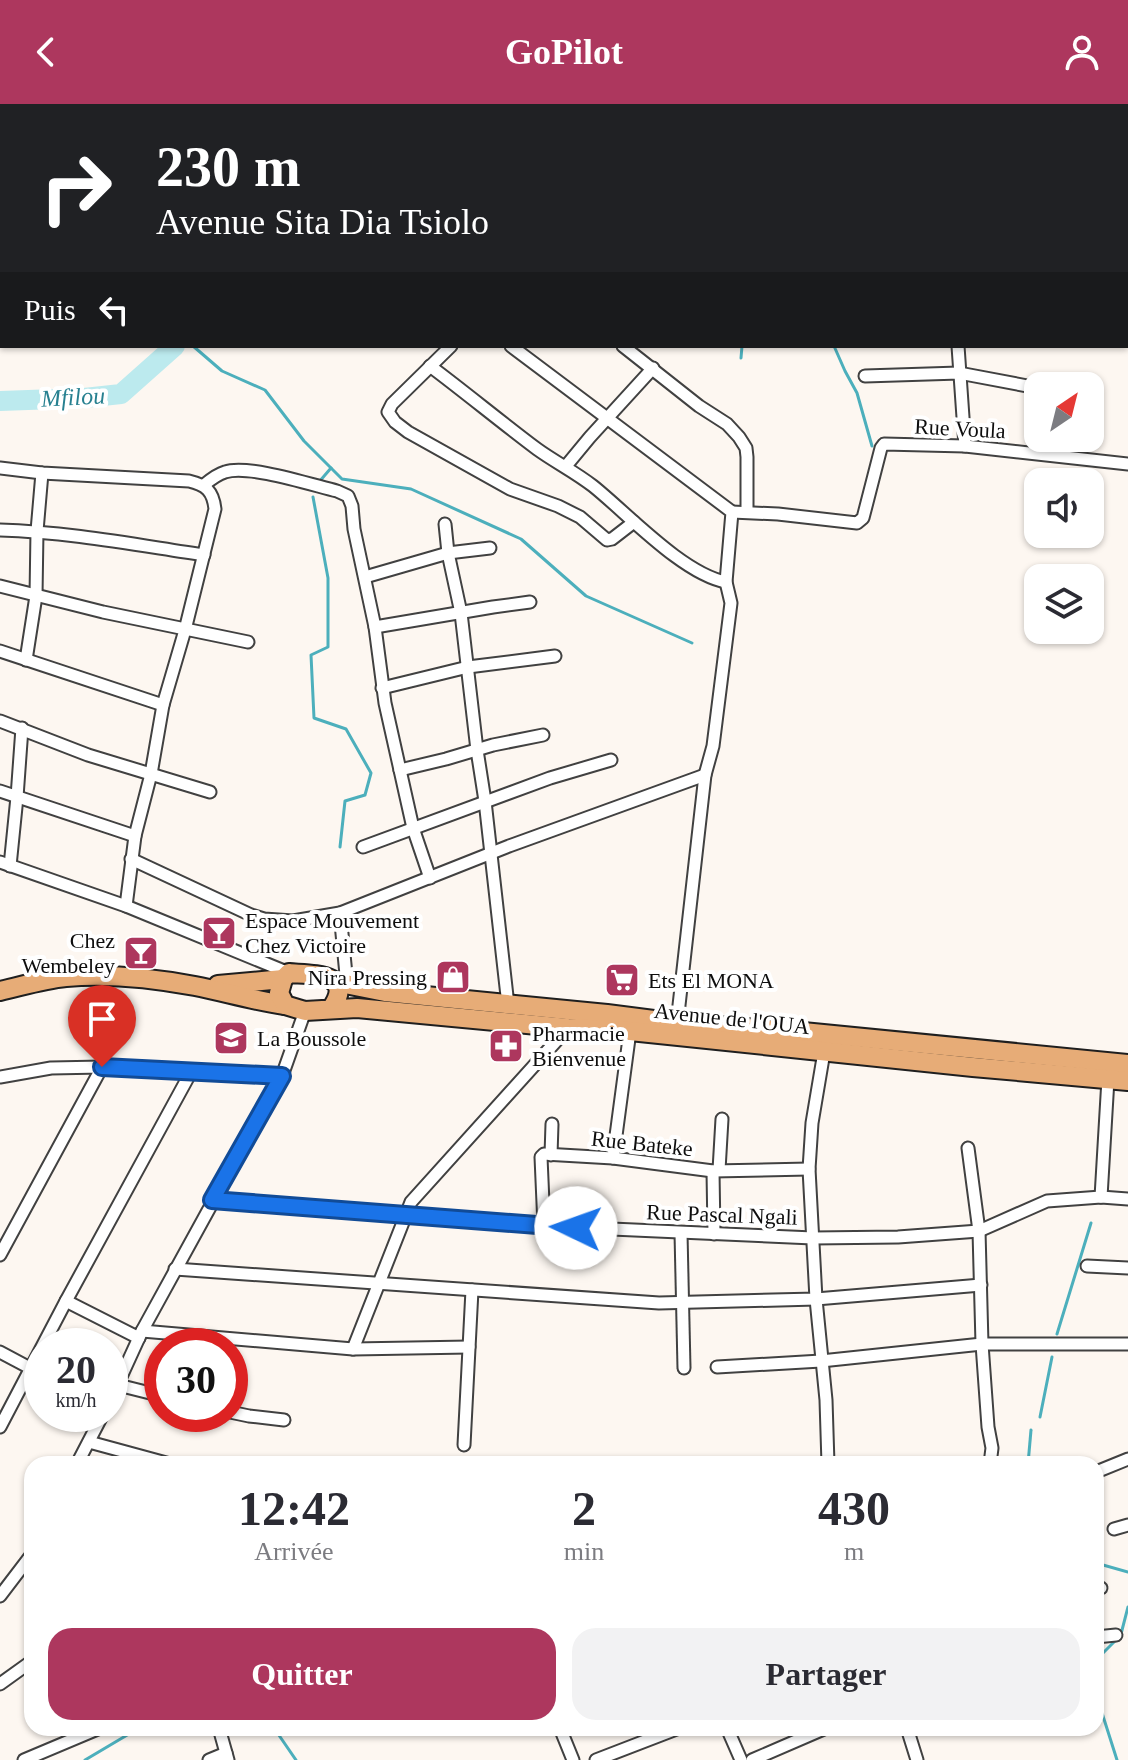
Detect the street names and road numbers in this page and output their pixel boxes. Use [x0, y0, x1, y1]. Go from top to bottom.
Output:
street label: Rue Voula [914, 414, 1007, 443]
street label: Avenue de l'OUA [653, 998, 811, 1039]
street label: Rue Bateke [590, 1126, 694, 1161]
street label: Rue Pascal Ngali [646, 1199, 798, 1230]

